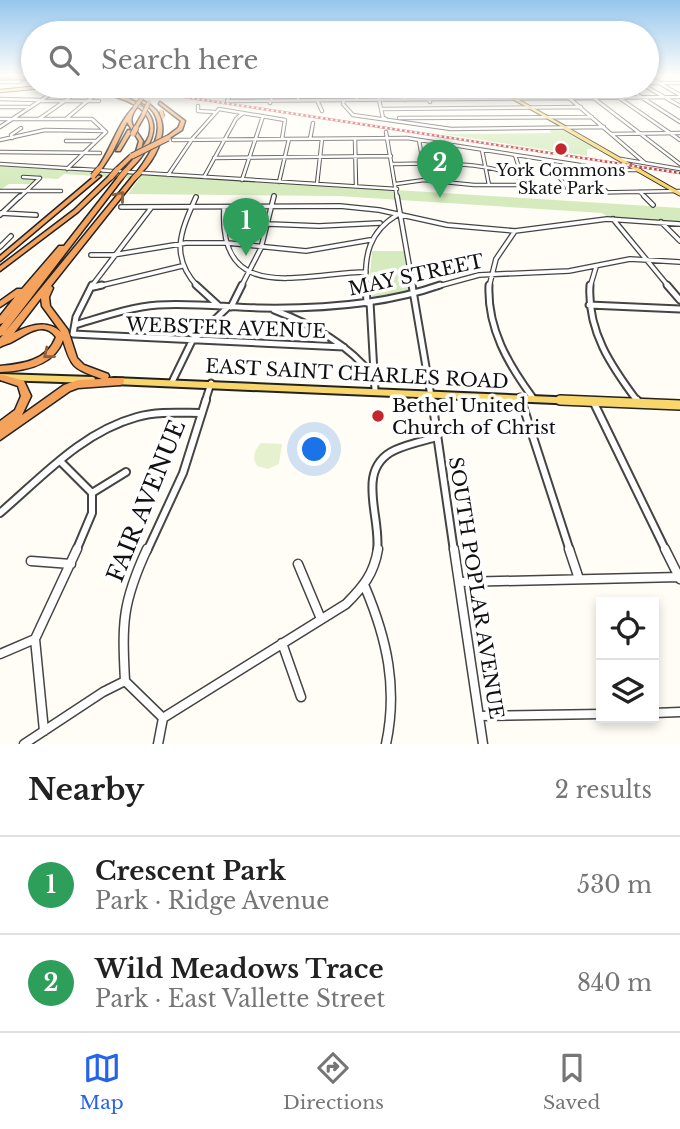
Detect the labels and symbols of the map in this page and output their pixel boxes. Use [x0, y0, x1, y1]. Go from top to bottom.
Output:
pin: 2 [417, 140, 463, 198]
marker: York Commons Skate Park [553, 141, 569, 157]
place label: York Commons Skate Park [496, 160, 625, 198]
one-way arrow [112, 191, 124, 204]
pin: 1 [223, 198, 269, 256]
street label: MAY STREET [346, 249, 486, 301]
street label: WEBSTER AVENUE [125, 313, 326, 343]
one-way arrow [43, 346, 56, 358]
street label: EAST SAINT CHARLES ROAD [205, 355, 509, 393]
place label: Bethel United Church of Christ [392, 394, 557, 439]
marker: Bethel United Church of Christ [370, 408, 386, 424]
street label: FAIR AVENUE [101, 416, 191, 586]
your location [297, 432, 331, 466]
street label: SOUTH POPLAR AVENUE [444, 455, 508, 721]

